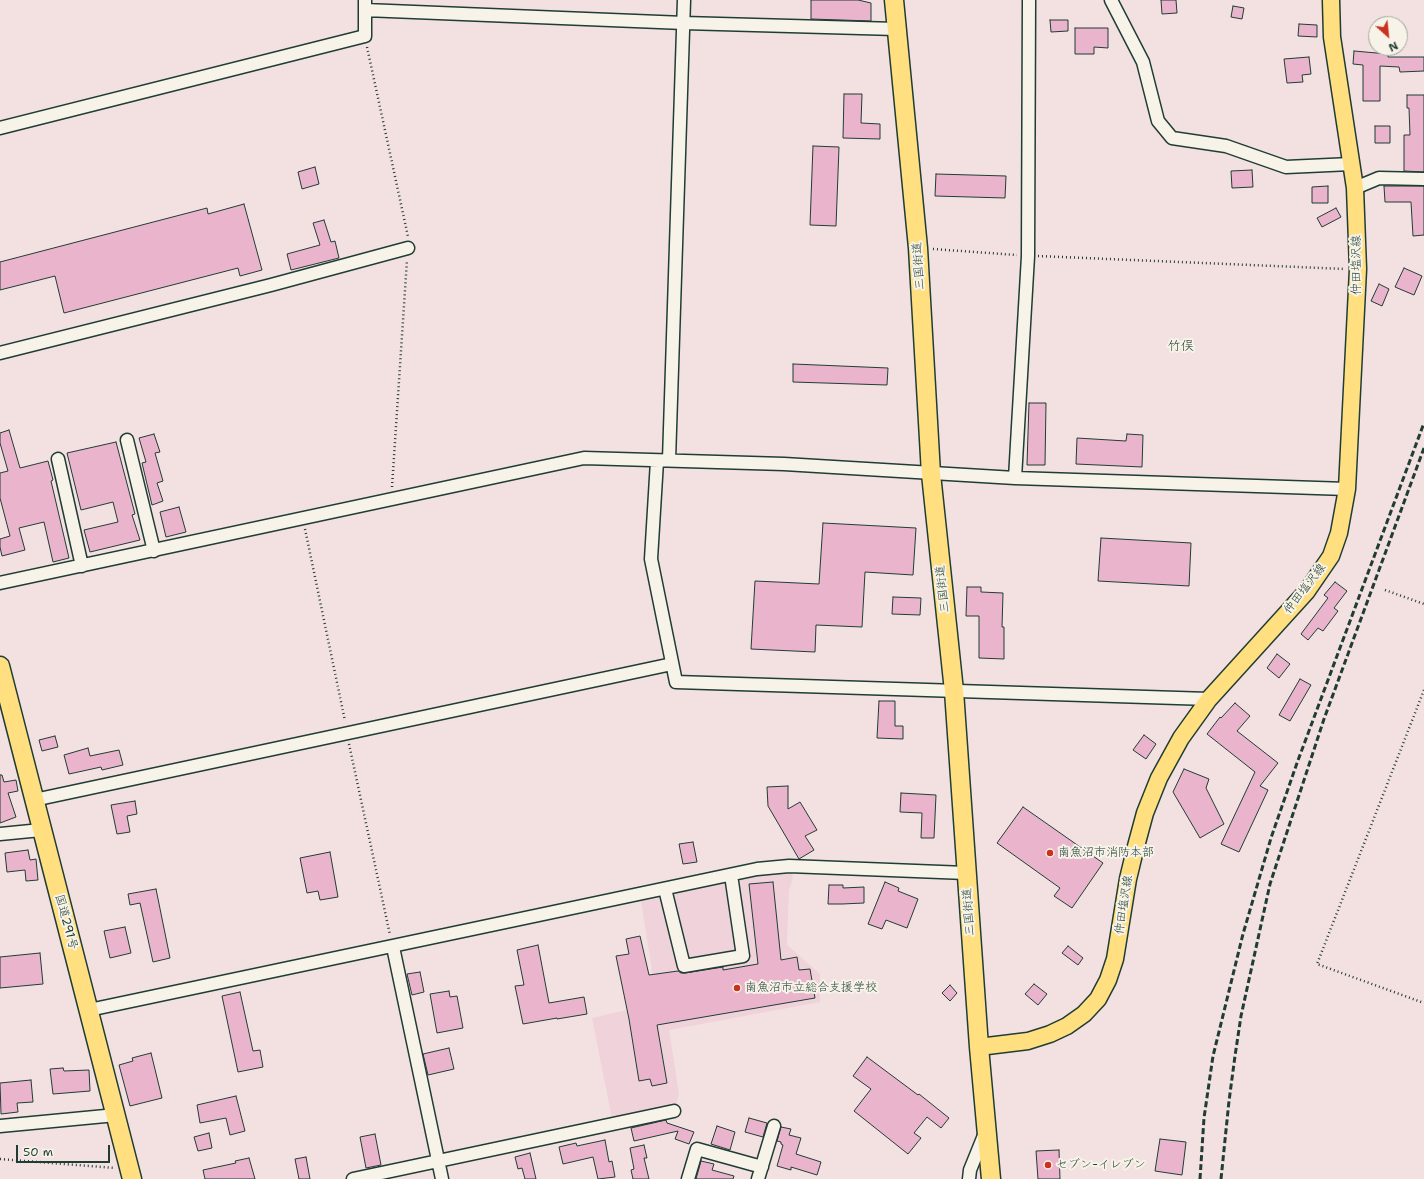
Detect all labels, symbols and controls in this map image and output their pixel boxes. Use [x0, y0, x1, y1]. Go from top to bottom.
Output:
north arrow [1368, 16, 1408, 56]
text: N [1386, 38, 1401, 55]
street label: 仲田塩沢線 [1350, 235, 1364, 295]
street label: 三国街道 [910, 242, 928, 290]
district label: 竹俣 [1168, 339, 1194, 355]
street label: 仲田塩沢線 [1281, 561, 1329, 617]
street label: 三国街道 [933, 564, 953, 614]
place label: 南魚沼市消防本部 [1058, 846, 1154, 860]
marker: 南魚沼市消防本部 [1045, 848, 1055, 858]
street label: 仲田塩沢線 [1112, 874, 1136, 936]
street label: 三国街道 [960, 888, 978, 936]
street label: 国道291号 [52, 893, 80, 951]
place label: 南魚沼市立総合支援学校 [745, 981, 877, 995]
marker: 南魚沼市立総合支援学校 [732, 983, 742, 993]
scale bar [18, 1137, 112, 1163]
text: 50 m [23, 1144, 53, 1160]
place label: セブン-イレブン [1056, 1158, 1146, 1172]
marker: セブン-イレブン [1043, 1160, 1053, 1170]

